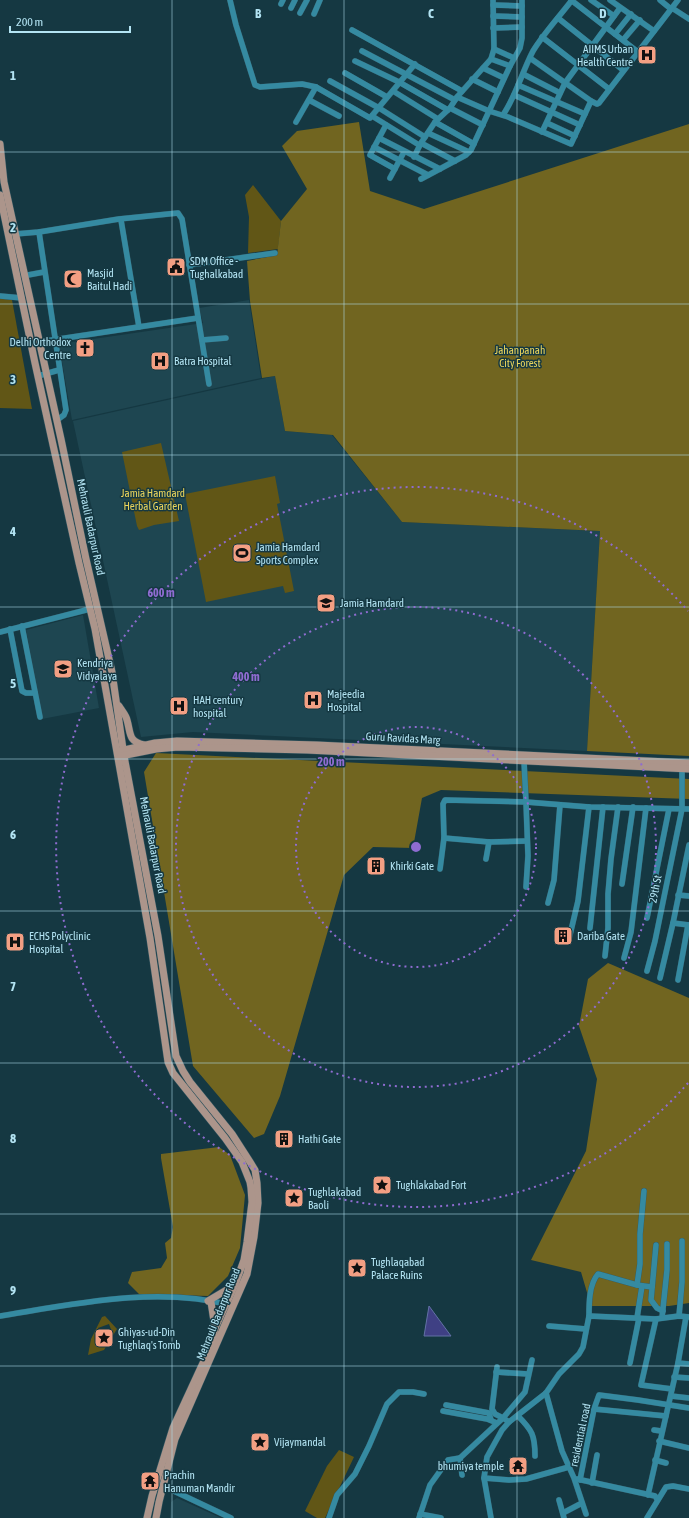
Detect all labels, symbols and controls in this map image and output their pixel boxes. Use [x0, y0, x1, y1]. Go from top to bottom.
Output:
text: B [255, 6, 262, 21]
text: C [428, 6, 434, 21]
text: D [599, 6, 607, 21]
scale bar [10, 8, 130, 34]
text: 200 m [16, 15, 43, 29]
place label: AIIMS Urban Health Centre [577, 43, 633, 68]
hospital icon: AIIMS Urban Health Centre [636, 44, 658, 66]
text: 1 [10, 68, 16, 83]
text: 2 [10, 220, 16, 235]
place label: SDM Office - Tughalkabad [190, 255, 243, 280]
public building icon: SDM Office - Tughalkabad [165, 256, 187, 278]
place label: Masjid Baitul Hadi [87, 267, 132, 292]
mosque icon: Masjid Baitul Hadi [62, 268, 84, 290]
place label: Delhi Orthodox Centre [10, 336, 72, 361]
church icon: Delhi Orthodox Centre [74, 337, 96, 359]
park label: Jahanpanah City Forest [495, 344, 545, 369]
hospital icon: Batra Hospital [149, 350, 171, 372]
place label: Batra Hospital [174, 355, 232, 367]
text: 3 [10, 372, 16, 387]
street label: Mehrauli Badarpur Road [75, 478, 107, 576]
park label: Jamia Hamdard Herbal Garden [121, 487, 185, 512]
text: 4 [9, 524, 16, 539]
place label: Jamia Hamdard Sports Complex [256, 541, 320, 566]
sports icon: Jamia Hamdard Sports Complex [231, 542, 253, 564]
text: 600 m [147, 586, 175, 600]
school or university icon: Jamia Hamdard [315, 592, 337, 614]
place label: Jamia Hamdard [340, 597, 404, 609]
place label: Kendriya Vidyalaya [77, 657, 117, 682]
school or university icon: Kendriya Vidyalaya [52, 658, 74, 680]
text: 400 m [231, 670, 260, 684]
text: 5 [10, 676, 16, 691]
place label: Majeedia Hospital [327, 688, 365, 713]
hospital icon: Majeedia Hospital [302, 689, 324, 711]
place label: HAH century hospital [193, 694, 244, 719]
hospital icon: HAH century hospital [168, 695, 190, 717]
street label: Guru Ravidas Marg [365, 730, 441, 746]
text: 200 m [317, 755, 345, 769]
street label: Mehrauli Badarpur Road [138, 796, 168, 894]
text: 6 [10, 827, 16, 842]
centre of rings [409, 840, 423, 854]
building icon: Khirki Gate [365, 855, 387, 877]
place label: Khirki Gate [390, 860, 434, 872]
street label: 29th St [646, 874, 664, 904]
building icon: Dariba Gate [552, 925, 574, 947]
place label: ECHS Polyclinic Hospital [29, 930, 91, 955]
place label: Dariba Gate [577, 930, 625, 942]
hospital icon: ECHS Polyclinic Hospital [4, 931, 26, 953]
text: 7 [10, 979, 16, 994]
building icon: Hathi Gate [273, 1128, 295, 1150]
text: 8 [10, 1131, 16, 1146]
place label: Hathi Gate [298, 1133, 341, 1145]
place icon: Tughlakabad Fort [371, 1174, 393, 1196]
place label: Tughlakabad Fort [396, 1179, 466, 1191]
place label: Tughlakabad Baoli [308, 1186, 361, 1211]
place icon: Tughlakabad Baoli [283, 1187, 305, 1209]
place label: Tughlaqabad Palace Ruins [371, 1256, 425, 1281]
place icon: Tughlaqabad Palace Ruins [346, 1257, 368, 1279]
street label: Mehrauli Badarpur Road [194, 1266, 242, 1362]
text: 9 [10, 1283, 16, 1298]
place label: Ghiyas-ud-Din Tughlaq's Tomb [118, 1326, 181, 1351]
place icon: Ghiyas-ud-Din Tughlaq's Tomb [93, 1327, 115, 1349]
street label: residential road [567, 1402, 593, 1468]
place icon: Vijaymandal [249, 1431, 271, 1453]
place label: Vijaymandal [274, 1436, 326, 1448]
temple icon: bhumiya temple [507, 1455, 529, 1477]
place label: bhumiya temple [438, 1460, 504, 1472]
place label: Prachin Hanuman Mandir [164, 1469, 236, 1494]
temple icon: Prachin Hanuman Mandir [139, 1470, 161, 1492]

